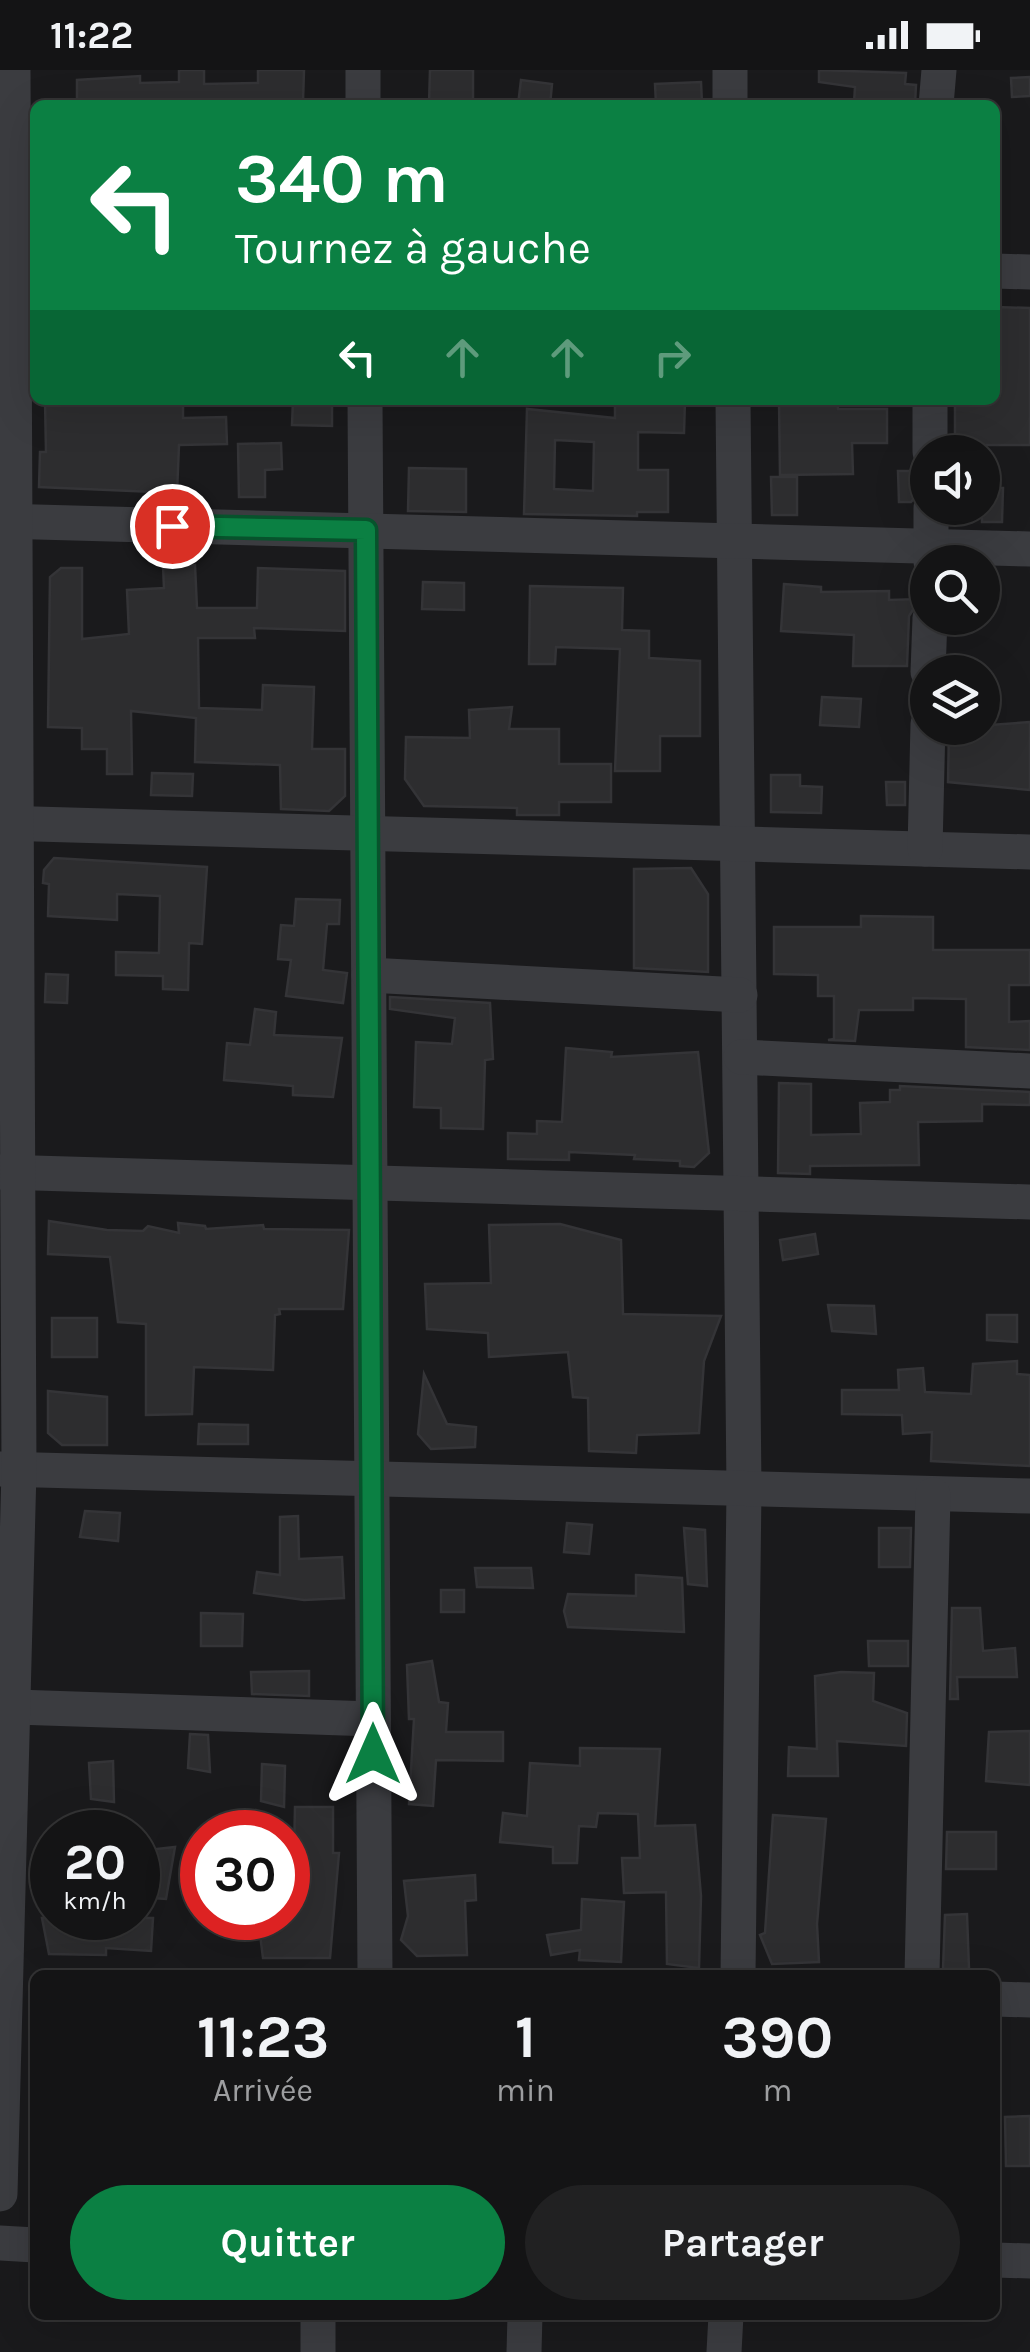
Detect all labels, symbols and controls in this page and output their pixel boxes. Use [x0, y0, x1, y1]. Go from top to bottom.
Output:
text: 11:22 [50, 13, 133, 58]
text: 340 m [235, 138, 449, 220]
icon: left [70, 140, 200, 270]
text: Tournez à gauche [235, 222, 591, 274]
icon: left [330, 330, 385, 385]
icon: ahead [435, 330, 490, 385]
icon: ahead [540, 330, 595, 385]
icon: right [645, 330, 700, 385]
map controls [910, 435, 1000, 745]
button: sound [910, 435, 1000, 525]
pin [130, 484, 215, 569]
icon: arrive [145, 499, 200, 554]
button: search [910, 545, 1000, 635]
button: layers [910, 655, 1000, 745]
position arrow [321, 1702, 425, 1806]
speed limit sign: 30 [180, 1810, 310, 1940]
text: 20 [64, 1833, 126, 1892]
text: km/h [63, 1886, 127, 1915]
text: 11:23 [197, 2002, 329, 2072]
text: 1 [515, 2002, 536, 2072]
text: 390 [721, 2002, 833, 2072]
text: Arrivée [213, 2072, 313, 2109]
text: min [496, 2072, 555, 2109]
text: m [762, 2072, 792, 2109]
button: Quitter [70, 2185, 505, 2300]
button: Partager [525, 2185, 960, 2300]

